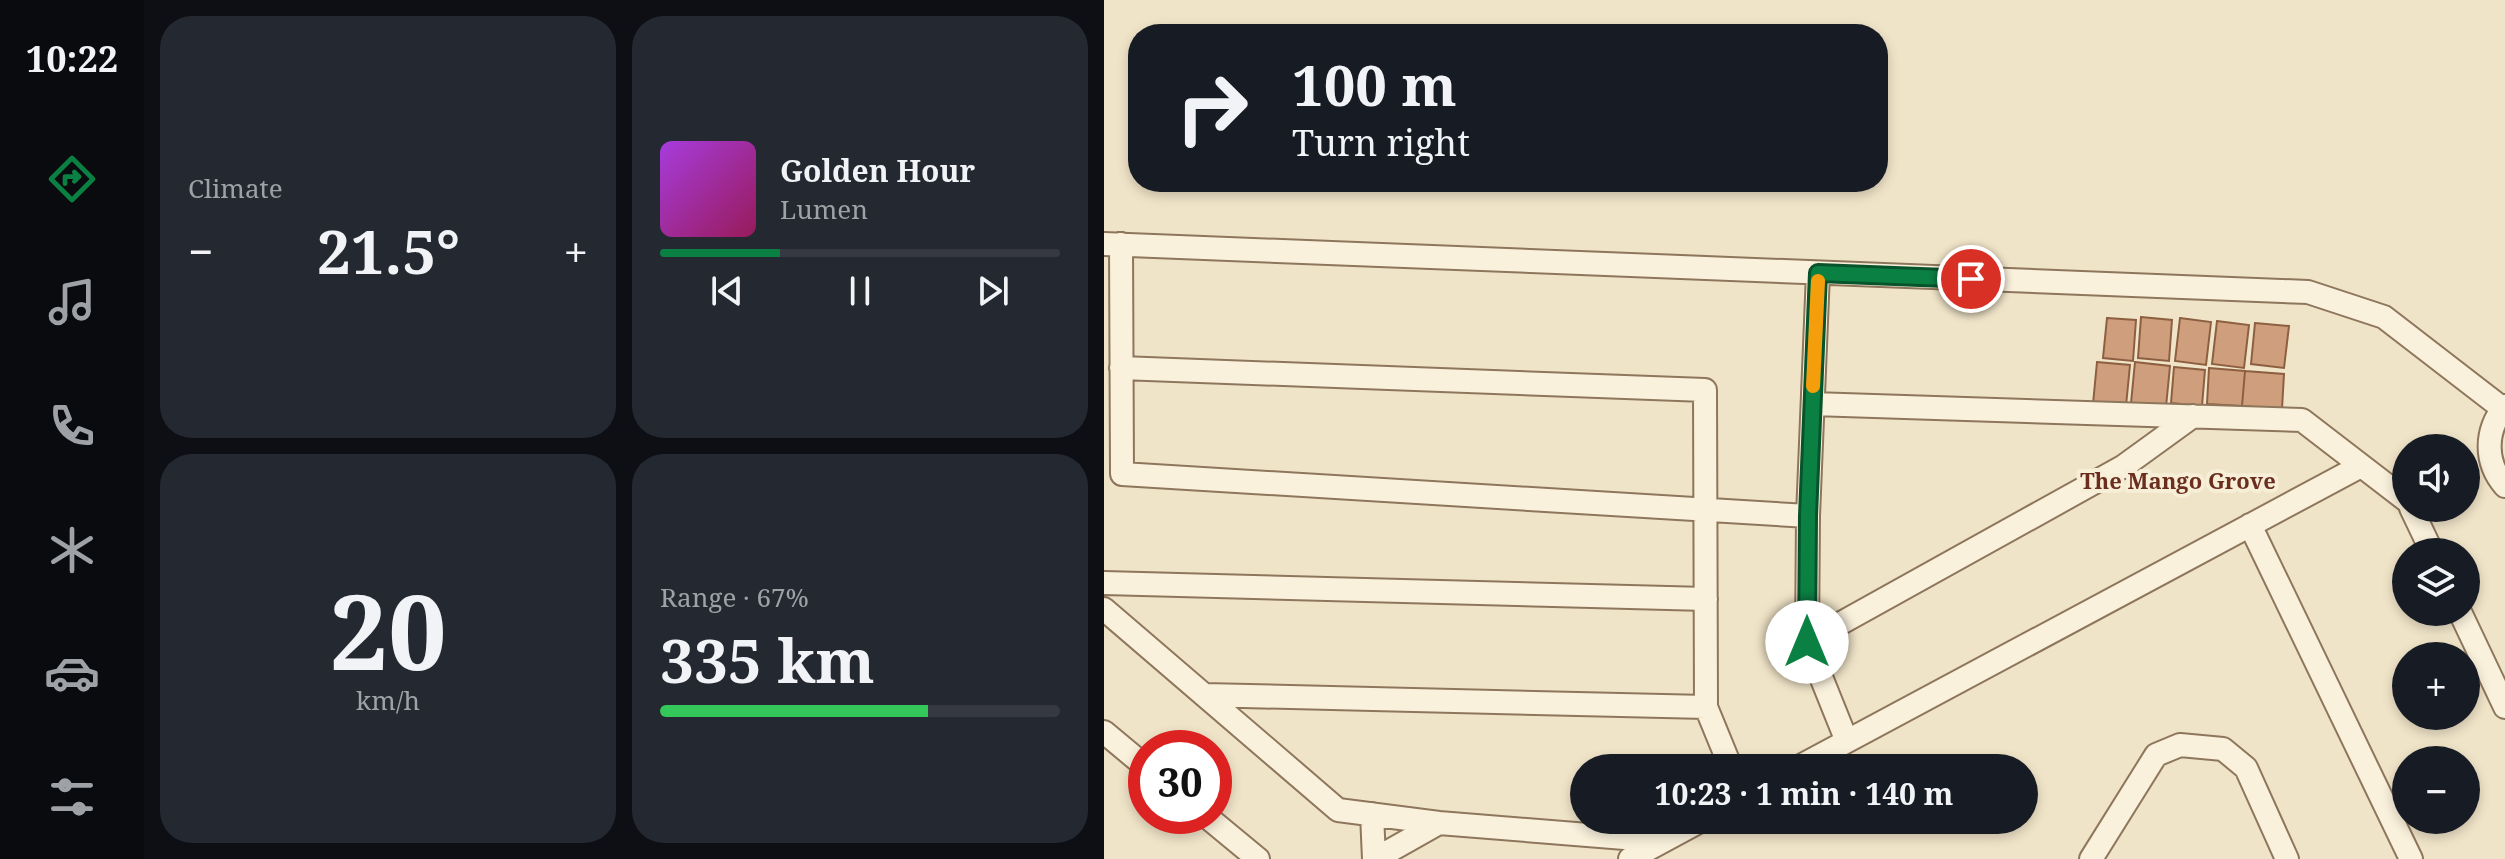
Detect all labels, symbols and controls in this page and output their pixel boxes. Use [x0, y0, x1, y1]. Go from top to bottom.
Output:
text: 10:22 [26, 34, 118, 83]
text: 100 m [1292, 46, 1457, 122]
icon: right [1160, 56, 1264, 160]
text: Turn right [1292, 118, 1470, 167]
text: Golden Hour [780, 150, 975, 191]
icon: directions [44, 151, 100, 207]
text: Climate [188, 170, 283, 206]
text: Lumen [780, 191, 868, 227]
text: 21.5° [317, 210, 460, 292]
text: − [188, 221, 213, 281]
text: + [563, 221, 588, 281]
pin [1937, 245, 2005, 313]
icon: arrive [1949, 257, 1993, 301]
icon: previous [705, 269, 749, 313]
icon: pause [838, 269, 882, 313]
icon: next [971, 269, 1015, 313]
icon: music [44, 274, 100, 330]
icon: phone [44, 398, 100, 454]
map controls [2392, 434, 2480, 834]
button: sound [2392, 434, 2480, 522]
district label: The Mango Grove [2080, 465, 2276, 495]
icon: climate [44, 522, 100, 578]
button: layers [2392, 538, 2480, 626]
text: 20 [329, 559, 447, 700]
text: Range · 67% [660, 579, 809, 615]
position arrow [1765, 600, 1849, 684]
text: 335 km [660, 619, 875, 701]
button: + [2392, 642, 2480, 730]
icon: car [44, 645, 100, 701]
text: km/h [356, 682, 420, 718]
speed limit sign: 30 [1128, 730, 1232, 834]
button: − [2392, 746, 2480, 834]
icon: filters [44, 769, 100, 825]
text: 10:23 · 1 min · 140 m [1655, 773, 1953, 814]

